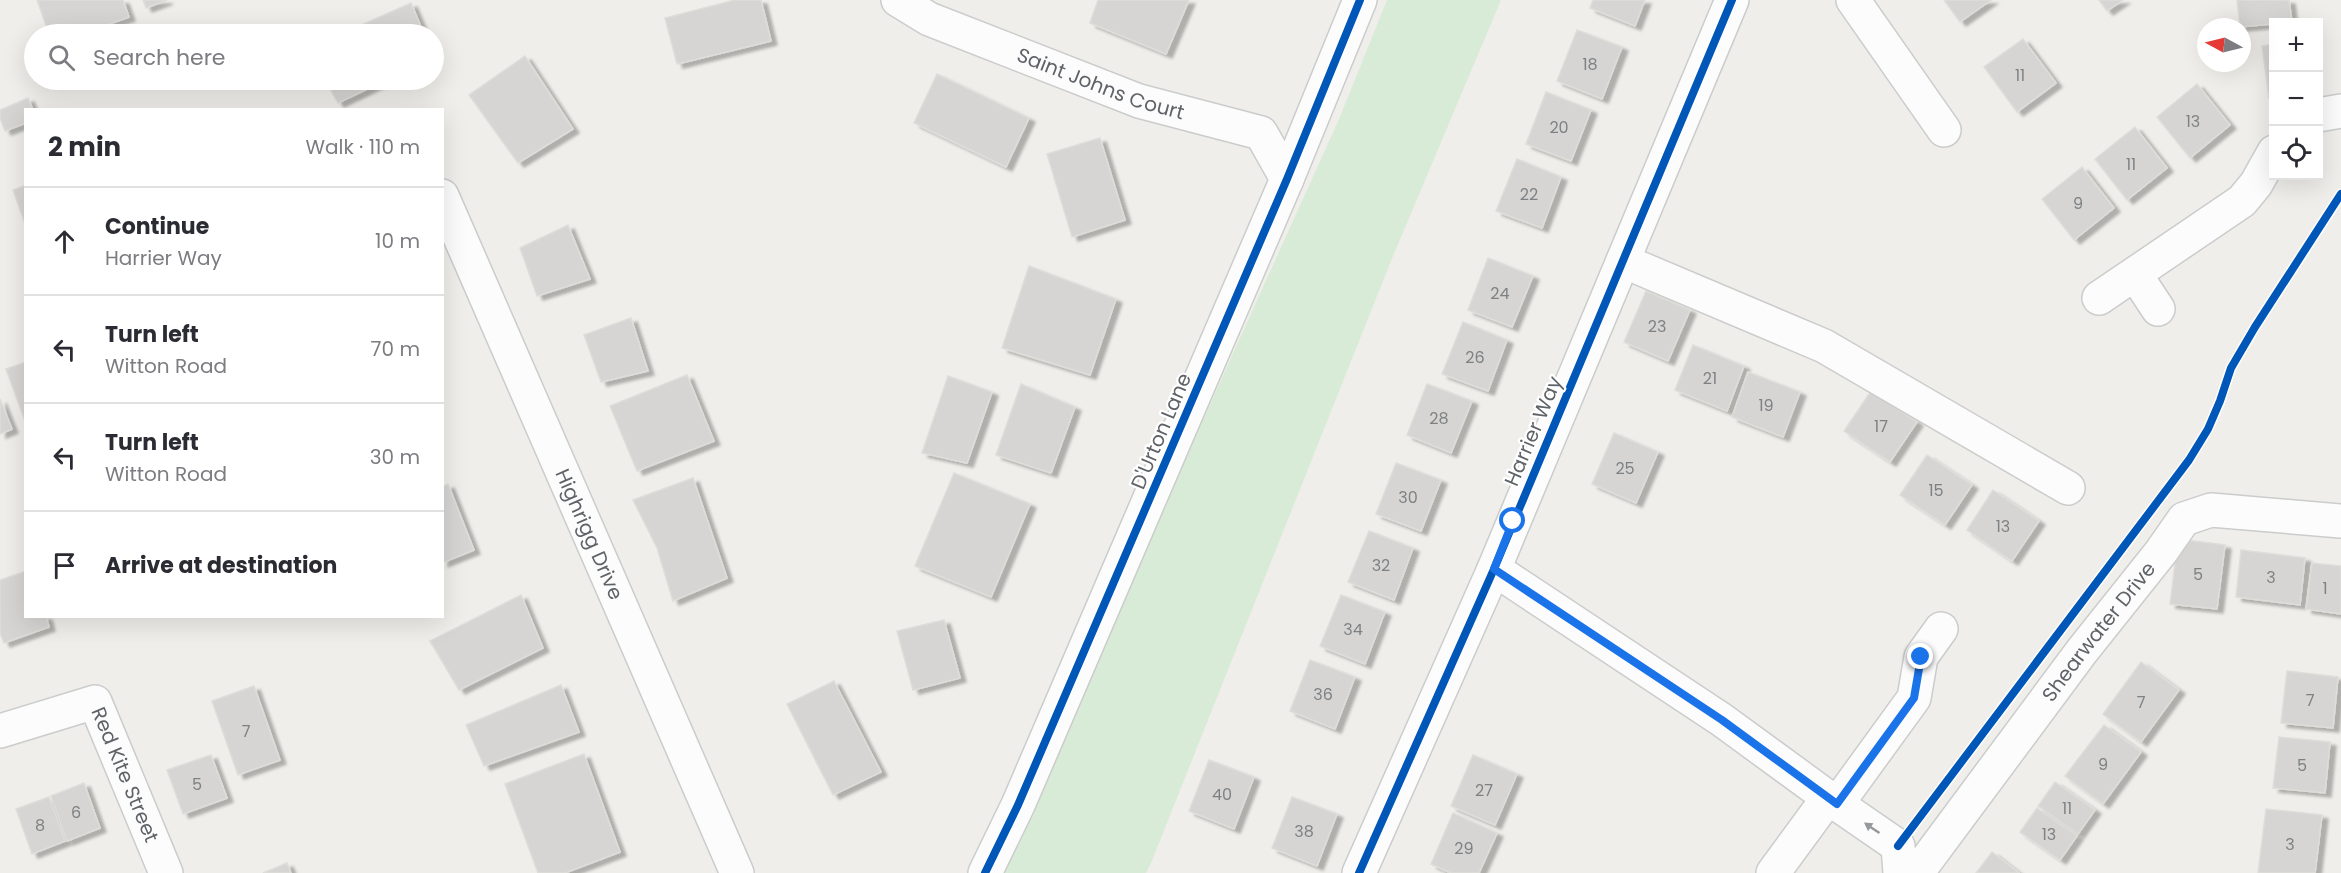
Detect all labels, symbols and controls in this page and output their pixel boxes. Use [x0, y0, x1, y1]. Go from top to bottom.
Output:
north arrow [2197, 18, 2251, 72]
map controls [2269, 18, 2323, 180]
button: + [2269, 18, 2323, 72]
search box [24, 24, 444, 90]
icon: search [45, 41, 78, 74]
street label: Saint Johns Court [1013, 41, 1187, 126]
text: Search here [93, 42, 226, 73]
house number: 18 [1582, 53, 1598, 76]
house number: 11 [2015, 64, 2025, 87]
button: − [2269, 72, 2323, 126]
house number: 13 [2186, 110, 2200, 133]
house number: 20 [1549, 116, 1569, 139]
button: locate [2269, 126, 2323, 180]
text: 2 min [48, 129, 121, 165]
text: Walk · 110 m [306, 133, 420, 161]
house number: 11 [2126, 153, 2136, 176]
house number: 22 [1520, 183, 1538, 206]
house number: 9 [2073, 192, 2083, 215]
text: Continue [105, 211, 209, 242]
icon: ahead [48, 225, 81, 258]
text: 10 m [375, 227, 420, 255]
text: Harrier Way [105, 244, 222, 272]
house number: 24 [1490, 282, 1510, 305]
house number: 23 [1648, 315, 1666, 338]
text: Turn left [105, 319, 199, 350]
icon: left [48, 333, 81, 366]
text: 70 m [371, 335, 420, 363]
house number: 26 [1465, 346, 1485, 369]
text: Witton Road [105, 352, 227, 380]
house number: 21 [1703, 367, 1717, 390]
street label: D'Urton Lane [1124, 369, 1198, 493]
street label: Harrier Way [1497, 372, 1569, 490]
house number: 19 [1758, 394, 1774, 417]
house number: 28 [1429, 407, 1449, 430]
house number: 17 [1874, 415, 1888, 438]
text: Turn left [105, 427, 199, 458]
icon: left [48, 441, 81, 474]
text: 30 m [370, 443, 420, 471]
house number: 25 [1615, 457, 1635, 480]
text: Witton Road [105, 460, 227, 488]
street label: Highrigg Drive [549, 464, 630, 604]
house number: 15 [1928, 479, 1944, 502]
house number: 30 [1398, 486, 1418, 509]
route start [1499, 507, 1525, 533]
house number: 13 [1996, 515, 2010, 538]
icon: arrive [48, 549, 81, 582]
text: Arrive at destination [105, 550, 337, 581]
house number: 32 [1372, 554, 1390, 577]
street label: Shearwater Drive [2035, 556, 2162, 707]
house number: 5 [2193, 563, 2203, 586]
house number: 3 [2266, 566, 2276, 589]
house number: 1 [2322, 577, 2328, 600]
house number: 34 [1343, 618, 1363, 641]
route end [1907, 643, 1933, 669]
house number: 36 [1313, 683, 1333, 706]
house number: 7 [2306, 689, 2315, 712]
house number: 7 [2137, 691, 2146, 714]
street label: Red Kite Street [85, 703, 166, 847]
house number: 7 [242, 720, 251, 743]
house number: 9 [2098, 753, 2108, 776]
house number: 5 [2297, 754, 2307, 777]
house number: 5 [192, 773, 202, 796]
house number: 27 [1475, 779, 1493, 802]
house number: 40 [1212, 783, 1232, 806]
house number: 11 [2062, 797, 2072, 820]
house number: 6 [71, 801, 81, 824]
house number: 8 [35, 814, 45, 837]
house number: 38 [1294, 820, 1314, 843]
one-way arrow [1864, 823, 1880, 834]
house number: 13 [2042, 823, 2056, 846]
house number: 3 [2285, 833, 2295, 856]
house number: 29 [1454, 837, 1474, 860]

